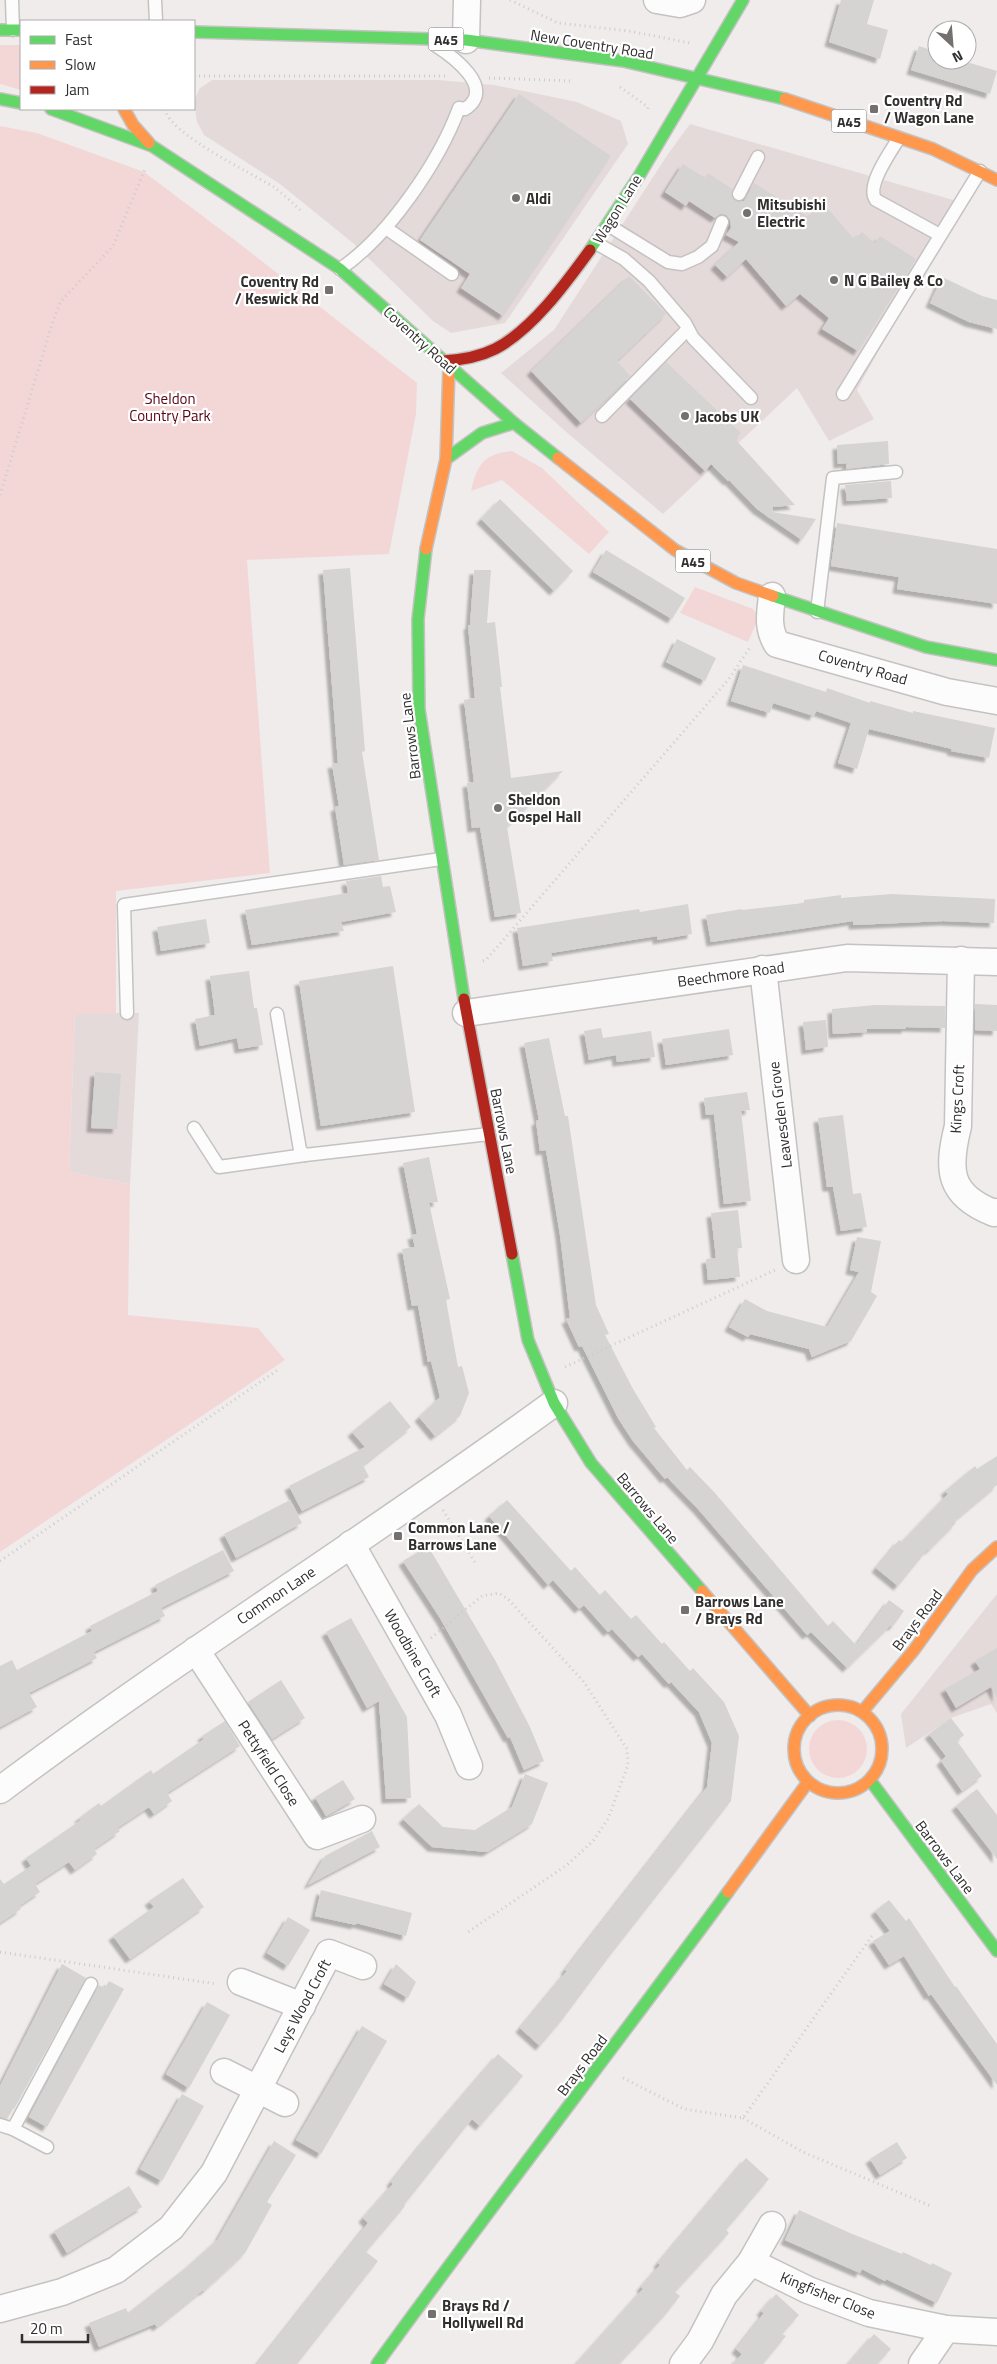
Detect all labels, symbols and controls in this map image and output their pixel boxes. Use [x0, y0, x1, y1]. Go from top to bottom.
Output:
legend [20, 20, 195, 110]
north arrow [927, 20, 977, 70]
street label: New Coventry Road [529, 23, 655, 65]
text: Fast [65, 28, 93, 51]
road number: A45 [428, 28, 464, 50]
text: N [949, 46, 967, 69]
text: Slow [65, 53, 96, 76]
text: Jam [65, 78, 89, 101]
place label: Coventry Rd / Wagon Lane [884, 89, 974, 129]
marker: Coventry Rd / Wagon Lane [868, 103, 880, 115]
road number: A45 [832, 110, 866, 132]
street label: Wagon Lane [587, 170, 647, 248]
place label: Aldi [526, 187, 551, 210]
marker: Aldi [510, 192, 522, 204]
place label: Mitsubishi Electric [757, 193, 826, 233]
marker: Mitsubishi Electric [741, 207, 753, 219]
place label: N G Bailey & Co [844, 269, 943, 292]
place label: Coventry Rd / Keswick Rd [235, 270, 319, 310]
marker: N G Bailey & Co [828, 274, 840, 286]
marker: Coventry Rd / Keswick Rd [323, 284, 335, 296]
street label: Coventry Road [378, 301, 462, 379]
park label: Sheldon Country Park [129, 387, 211, 427]
place label: Jacobs UK [695, 405, 759, 428]
marker: Jacobs UK [679, 410, 691, 422]
road number: A45 [676, 550, 710, 572]
street label: Coventry Road [816, 643, 910, 691]
street label: Barrows Lane [393, 692, 427, 780]
place label: Sheldon Gospel Hall [508, 788, 581, 828]
marker: Sheldon Gospel Hall [492, 802, 504, 814]
street label: Beechmore Road [676, 955, 786, 993]
street label: Leavesden Grove [762, 1060, 798, 1170]
street label: Kings Croft [944, 1063, 970, 1134]
street label: Barrows Lane [484, 1086, 524, 1176]
street label: Barrows Lane [611, 1467, 685, 1549]
place label: Common Lane / Barrows Lane [408, 1516, 510, 1556]
marker: Common Lane / Barrows Lane [392, 1530, 404, 1542]
street label: Common Lane [232, 1560, 320, 1630]
street label: Brays Road [886, 1584, 948, 1656]
place label: Barrows Lane / Brays Rd [695, 1590, 784, 1630]
marker: Barrows Lane / Brays Rd [679, 1604, 691, 1616]
street label: Woodbine Croft [378, 1605, 448, 1702]
street label: Pettyfield Close [232, 1715, 306, 1811]
street label: Barrows Lane [910, 1815, 980, 1899]
street label: Leys Wood Croft [268, 1954, 337, 2057]
street label: Brays Road [551, 2029, 613, 2101]
street label: Kingfisher Close [777, 2265, 879, 2325]
place label: Brays Rd / Hollywell Rd [442, 2294, 524, 2334]
marker: Brays Rd / Hollywell Rd [426, 2308, 438, 2320]
scale bar [22, 2312, 89, 2344]
text: 20 m [30, 2317, 63, 2340]

